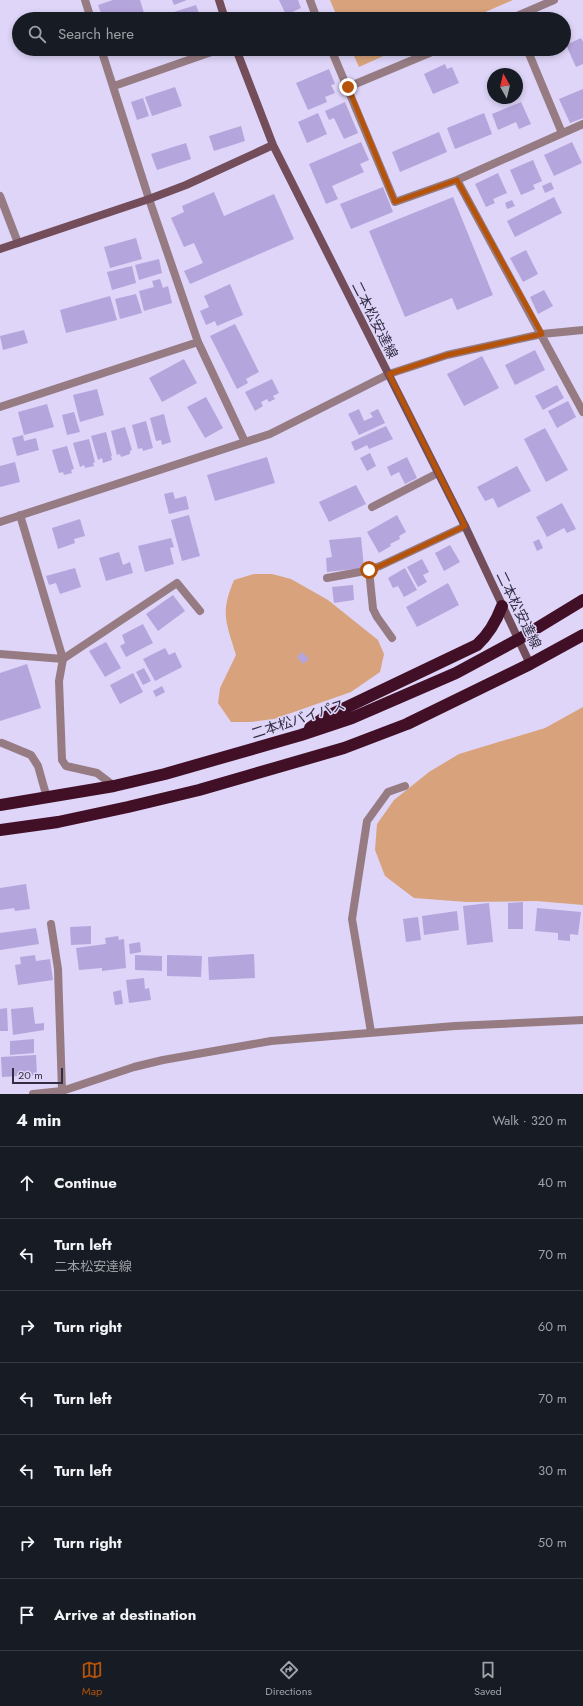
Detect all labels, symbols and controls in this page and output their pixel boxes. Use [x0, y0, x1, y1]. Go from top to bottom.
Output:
search box [12, 12, 571, 56]
icon: search [26, 23, 48, 45]
text: Search here [58, 23, 134, 45]
north arrow [487, 68, 523, 104]
route end [339, 78, 357, 96]
street label: 二本松安達線 [347, 278, 403, 362]
route start [360, 561, 378, 579]
street label: 二本松安達線 [492, 568, 546, 652]
street label: 二本松バイパス [248, 694, 348, 744]
scale bar [12, 1066, 63, 1085]
text: 20 m [18, 1067, 43, 1083]
text: 4 min [16, 1108, 61, 1132]
text: Walk · 320 m [492, 1111, 567, 1130]
icon: ahead [16, 1172, 38, 1194]
text: Continue [54, 1172, 117, 1194]
text: 40 m [538, 1173, 567, 1192]
text: Turn left [54, 1234, 112, 1256]
icon: left [16, 1244, 38, 1266]
text: 70 m [538, 1245, 567, 1264]
text: 二本松安達線 [54, 1257, 132, 1276]
icon: right [16, 1316, 38, 1338]
text: Turn right [54, 1316, 122, 1338]
text: 60 m [538, 1317, 567, 1336]
icon: left [16, 1388, 38, 1410]
text: Turn left [54, 1388, 112, 1410]
text: 70 m [538, 1389, 567, 1408]
icon: left [16, 1460, 38, 1482]
text: Turn left [54, 1460, 112, 1482]
text: 30 m [538, 1461, 567, 1480]
icon: right [16, 1532, 38, 1554]
text: Turn right [54, 1532, 122, 1554]
text: 50 m [538, 1533, 567, 1552]
icon: arrive [16, 1604, 38, 1626]
text: Arrive at destination [54, 1604, 196, 1626]
tab: Map [81, 1659, 103, 1699]
tab: Directions [265, 1659, 312, 1699]
tab: Saved [474, 1659, 502, 1699]

